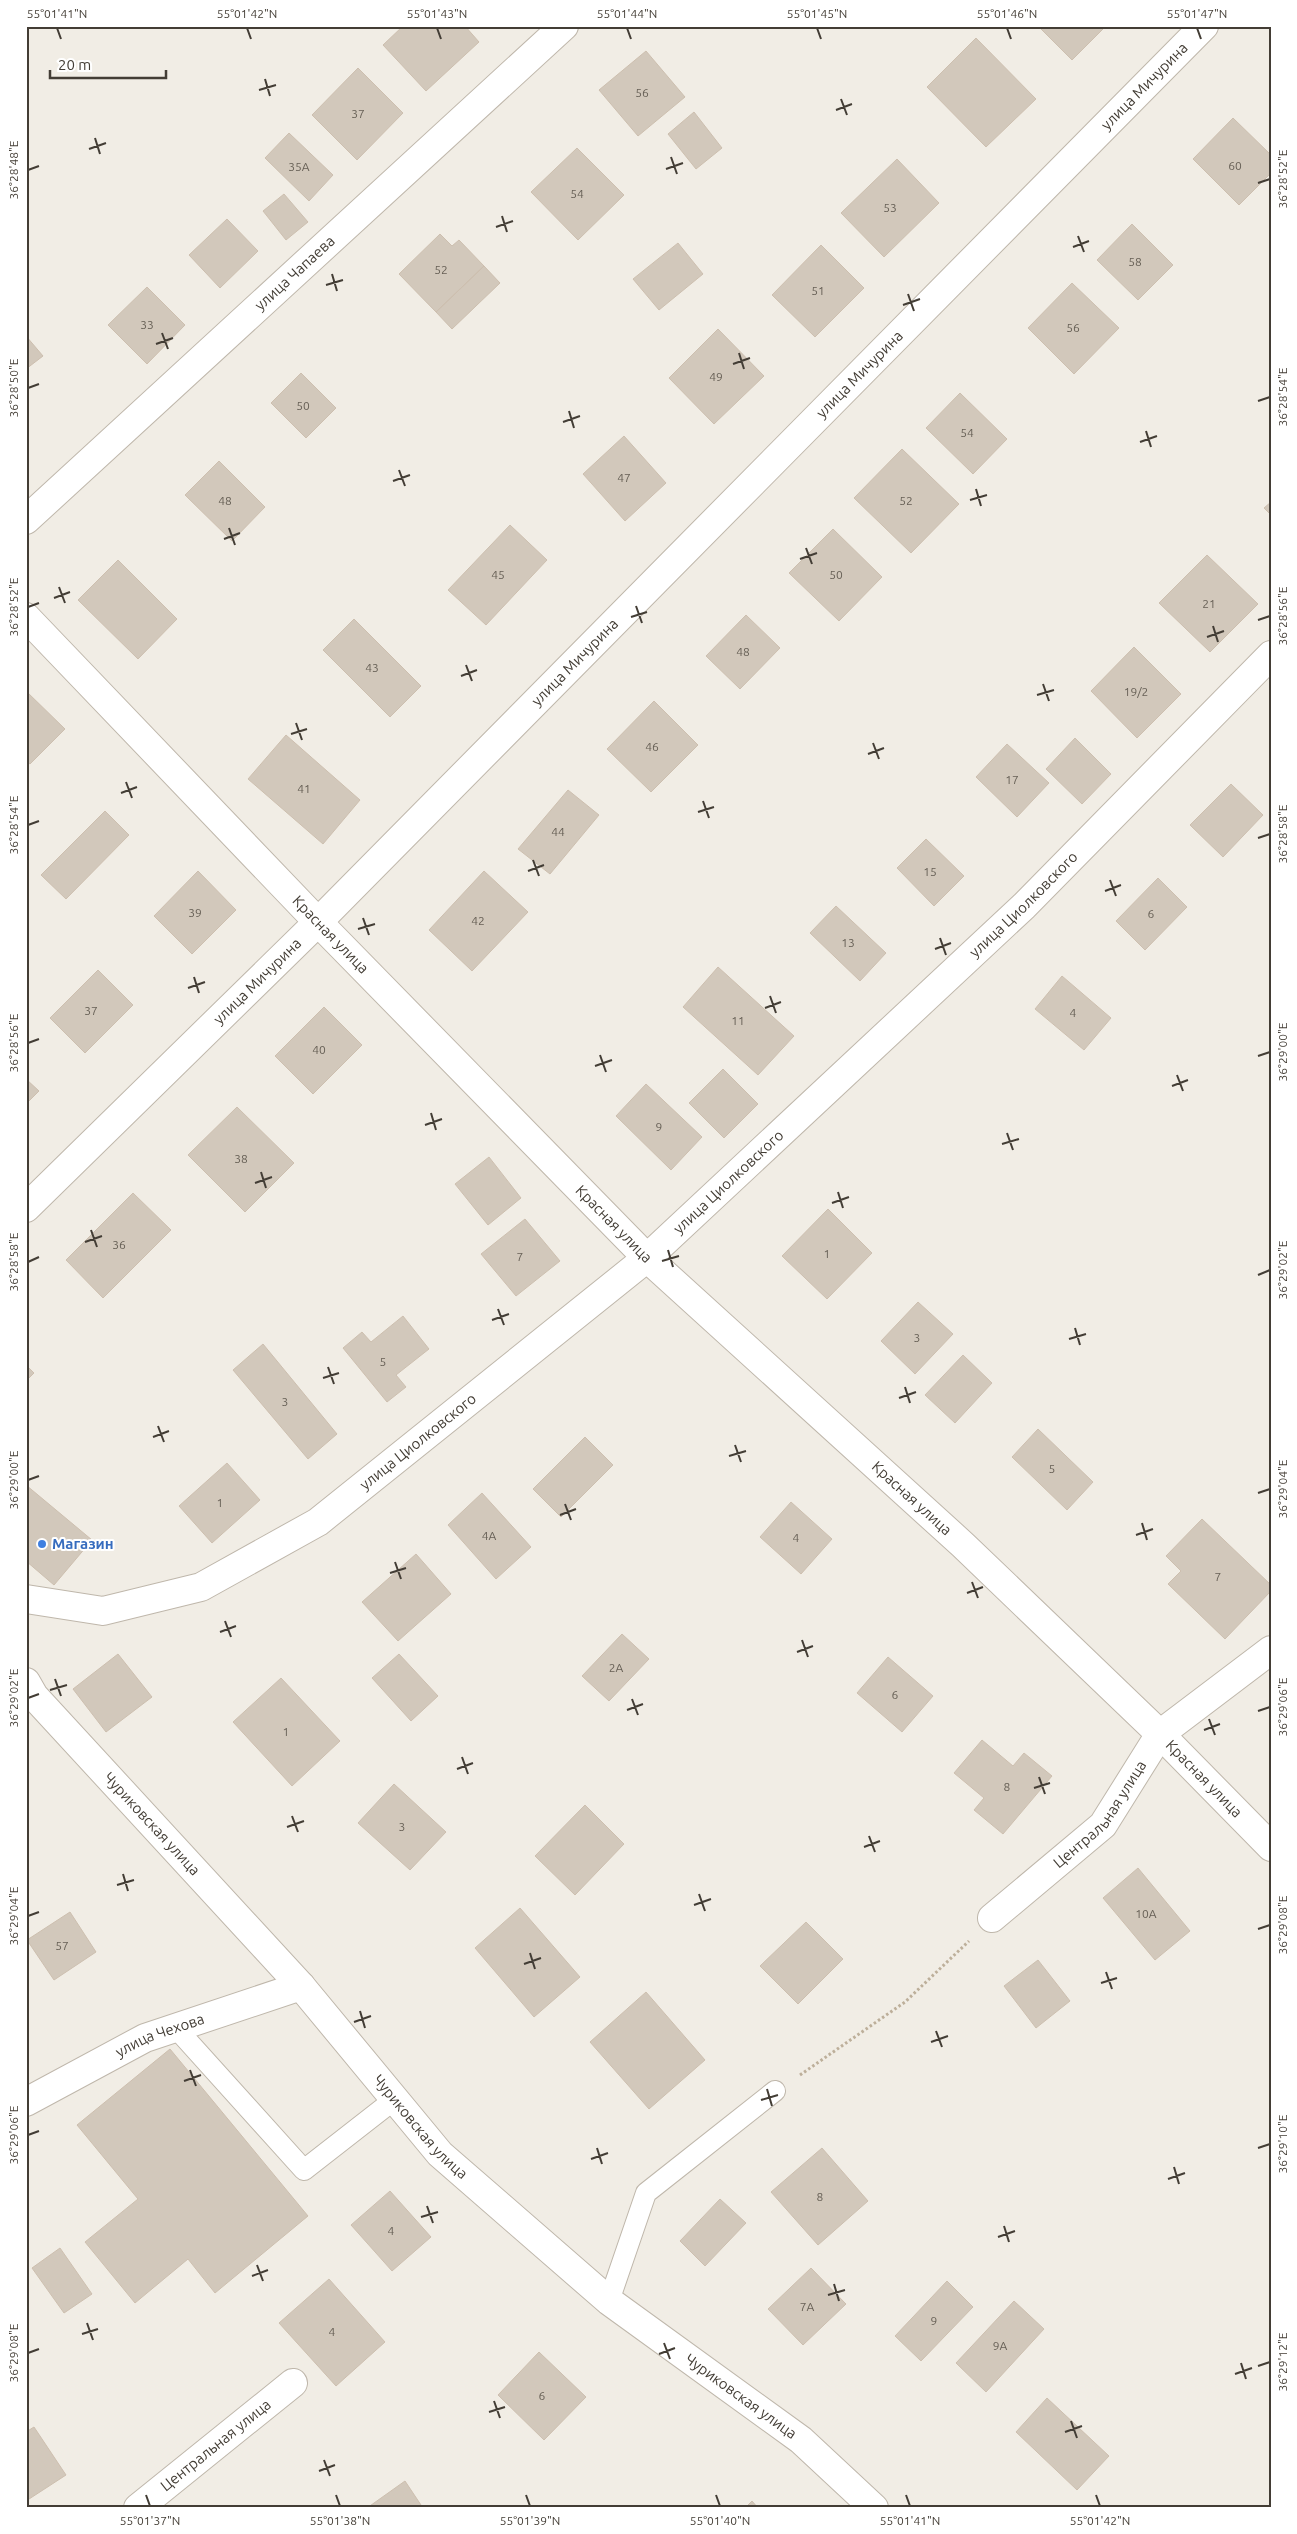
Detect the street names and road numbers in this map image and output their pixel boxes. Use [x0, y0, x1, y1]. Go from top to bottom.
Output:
street label: улица Мичурина [1097, 39, 1191, 133]
street label: улица Чапаева [251, 232, 338, 314]
street label: улица Мичурина [813, 327, 906, 421]
street label: улица Мичурина [528, 615, 621, 709]
street label: улица Циолковского [966, 848, 1081, 961]
street label: Красная улица [289, 892, 372, 977]
street label: улица Мичурина [210, 934, 304, 1027]
street label: улица Циолковского [670, 1126, 787, 1237]
street label: Красная улица [572, 1181, 656, 1266]
street label: улица Циолковского [356, 1390, 479, 1493]
street label: Красная улица [869, 1458, 955, 1538]
street label: Красная улица [1163, 1736, 1246, 1821]
street label: Центральная улица [1050, 1757, 1149, 1871]
street label: Чуриковская улица [101, 1769, 204, 1879]
street label: улица Чехова [112, 2010, 206, 2060]
street label: Чуриковская улица [370, 2071, 471, 2182]
street label: Чуриковская улица [682, 2350, 800, 2442]
street label: Центральная улица [157, 2395, 274, 2494]

